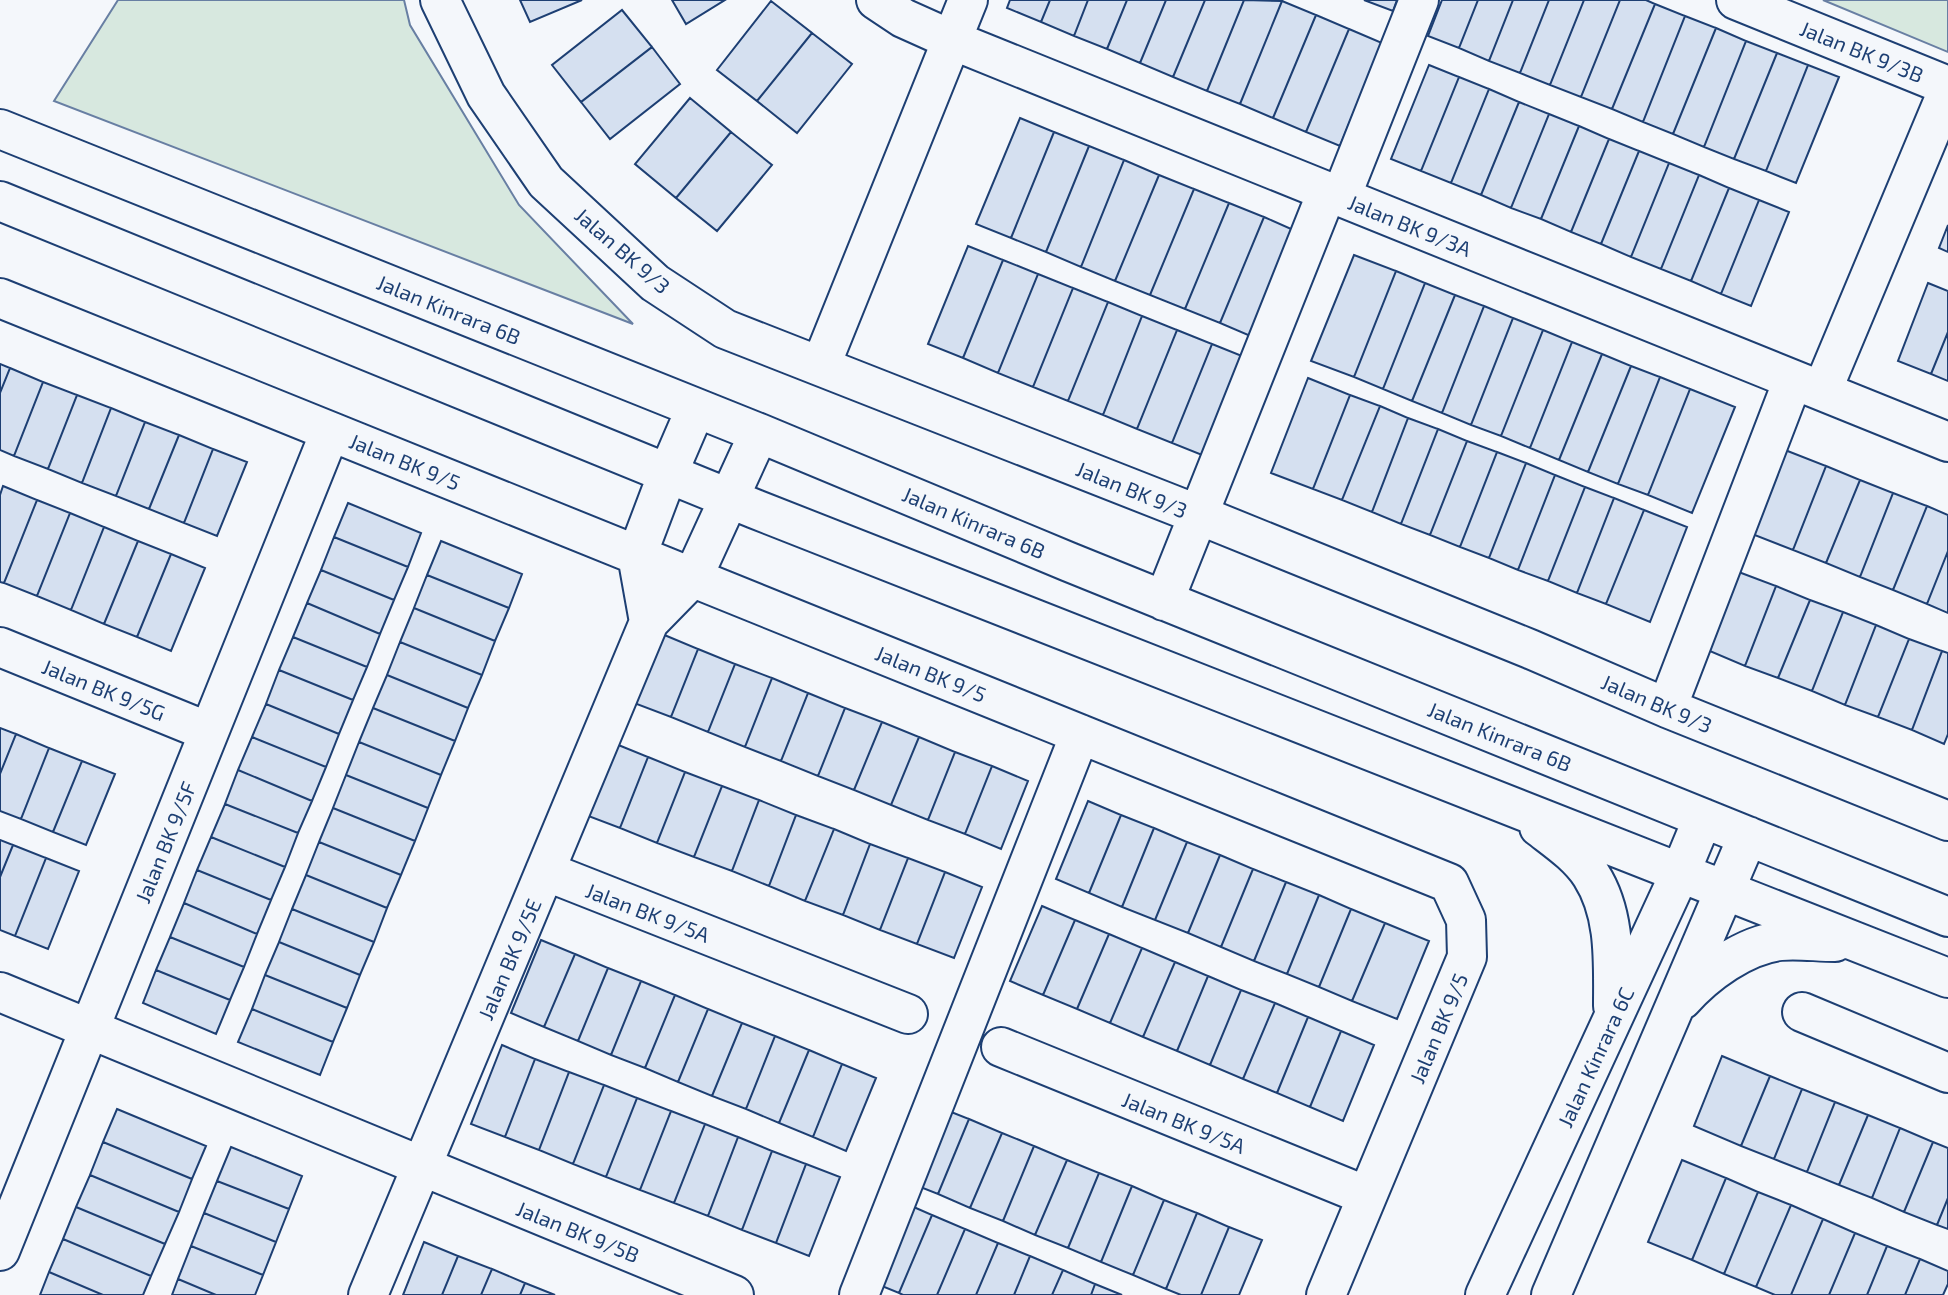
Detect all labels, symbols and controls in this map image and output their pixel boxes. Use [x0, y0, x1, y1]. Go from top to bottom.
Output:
street label: Jalan BK 9/3B [1797, 15, 1927, 87]
street label: Jalan BK 9/3A [1345, 189, 1475, 261]
street label: Jalan BK 9/3 [570, 202, 676, 298]
street label: Jalan Kinrara 6B [373, 269, 525, 349]
street label: Jalan BK 9/5 [346, 427, 464, 495]
street label: Jalan BK 9/3 [1073, 455, 1191, 523]
street label: Jalan Kinrara 6B [899, 481, 1049, 563]
street label: Jalan BK 9/5 [872, 639, 990, 707]
street label: Jalan BK 9/5G [39, 653, 169, 725]
street label: Jalan BK 9/3 [1598, 668, 1716, 738]
street label: Jalan Kinrara 6B [1424, 696, 1576, 776]
street label: Jalan BK 9/5F [129, 778, 201, 906]
street label: Jalan BK 9/5A [583, 877, 713, 947]
street label: Jalan BK 9/5E [472, 895, 546, 1023]
street label: Jalan BK 9/5 [1404, 969, 1472, 1087]
street label: Jalan Kinrara 6C [1552, 983, 1638, 1131]
street label: Jalan BK 9/5A [1119, 1086, 1249, 1158]
street label: Jalan BK 9/5B [513, 1195, 643, 1267]

